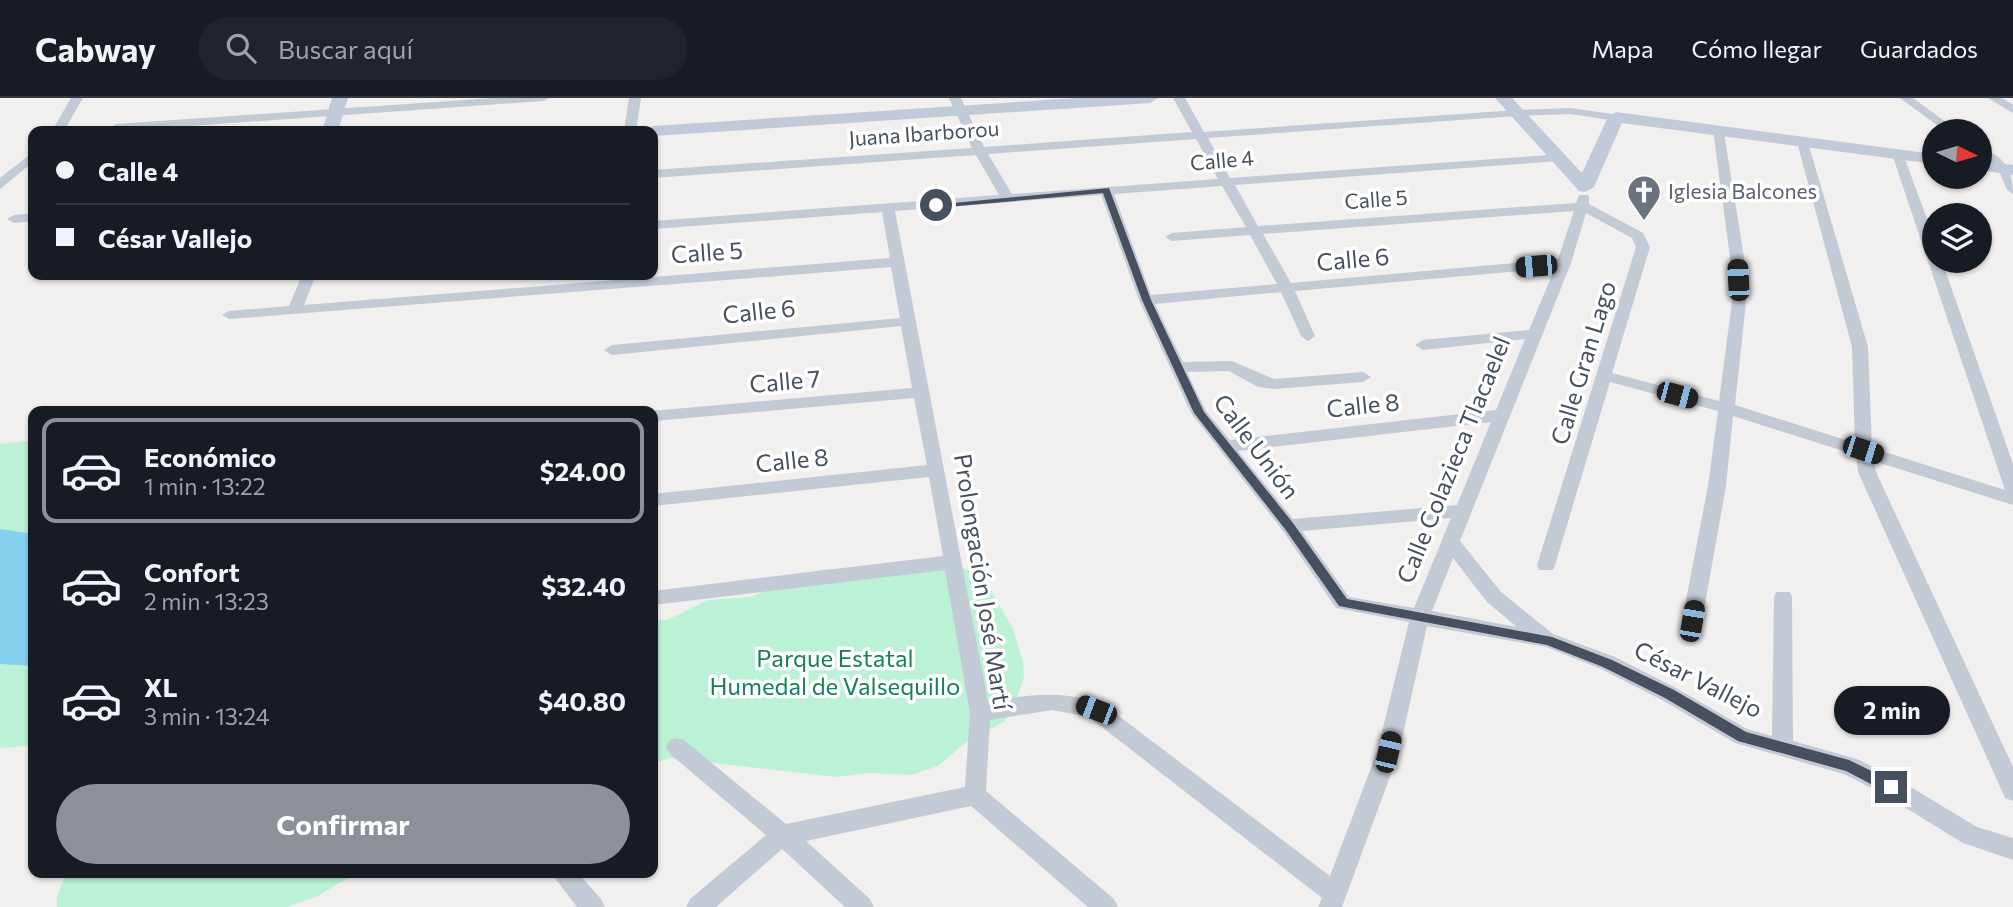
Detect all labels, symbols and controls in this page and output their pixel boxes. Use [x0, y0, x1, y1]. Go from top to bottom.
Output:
search box [198, 17, 688, 80]
text: Cabway [35, 28, 156, 69]
icon: search [222, 29, 260, 67]
text: Buscar aquí [278, 33, 413, 64]
text: Mapa [1591, 34, 1654, 63]
text: Cómo llegar [1692, 34, 1822, 63]
text: Guardados [1860, 34, 1978, 63]
street label: Juana Ibarborou [848, 115, 1000, 150]
north arrow [1922, 119, 1992, 189]
map controls [1922, 119, 1992, 273]
street label: Calle 4 [1189, 144, 1255, 175]
text: Calle 4 [98, 155, 178, 186]
church icon: Iglesia Balcones [1625, 173, 1663, 222]
place label: Iglesia Balcones [1668, 178, 1817, 203]
street label: Calle 5 [1343, 184, 1408, 213]
route start [920, 189, 952, 221]
button: layers [1922, 203, 1992, 273]
text: César Vallejo [98, 222, 252, 253]
street label: Calle 5 [670, 235, 744, 268]
street label: Calle 6 [1315, 241, 1391, 276]
car [1515, 254, 1558, 278]
car [1727, 258, 1750, 302]
street label: Calle Gran Lago [1544, 277, 1621, 448]
street label: Calle 6 [721, 292, 797, 329]
street label: Calle Colazieca Tlacaelel [1390, 332, 1515, 587]
street label: Calle 7 [748, 363, 822, 398]
car [1654, 379, 1701, 411]
street label: Calle 8 [1325, 386, 1401, 423]
street label: Calle Unión [1208, 388, 1306, 504]
car [1840, 434, 1887, 466]
icon: car [60, 439, 123, 502]
text: Económico [144, 441, 276, 472]
street label: Calle 8 [754, 441, 830, 478]
street label: Prolongación José Martí [949, 452, 1018, 713]
text: $24.00 [540, 455, 626, 486]
text: 1 min · 13:22 [144, 472, 266, 500]
icon: car [60, 554, 123, 617]
text: Confort [144, 556, 240, 587]
text: $32.40 [541, 570, 626, 601]
text: 2 min · 13:23 [144, 587, 269, 615]
car [1679, 598, 1706, 644]
street label: César Vallejo [1630, 634, 1768, 723]
park label: Parque Estatal Humedal de Valsequillo [710, 643, 960, 700]
icon: car [60, 669, 123, 732]
text: XL [144, 671, 178, 702]
text: $40.80 [538, 685, 626, 716]
callout: 2 min [1833, 686, 1949, 734]
car [1073, 693, 1120, 727]
text: 2 min [1863, 696, 1921, 724]
text: 3 min · 13:24 [144, 702, 269, 730]
car [1374, 729, 1403, 775]
route end [1875, 771, 1907, 803]
button: Confirmar [56, 784, 630, 864]

